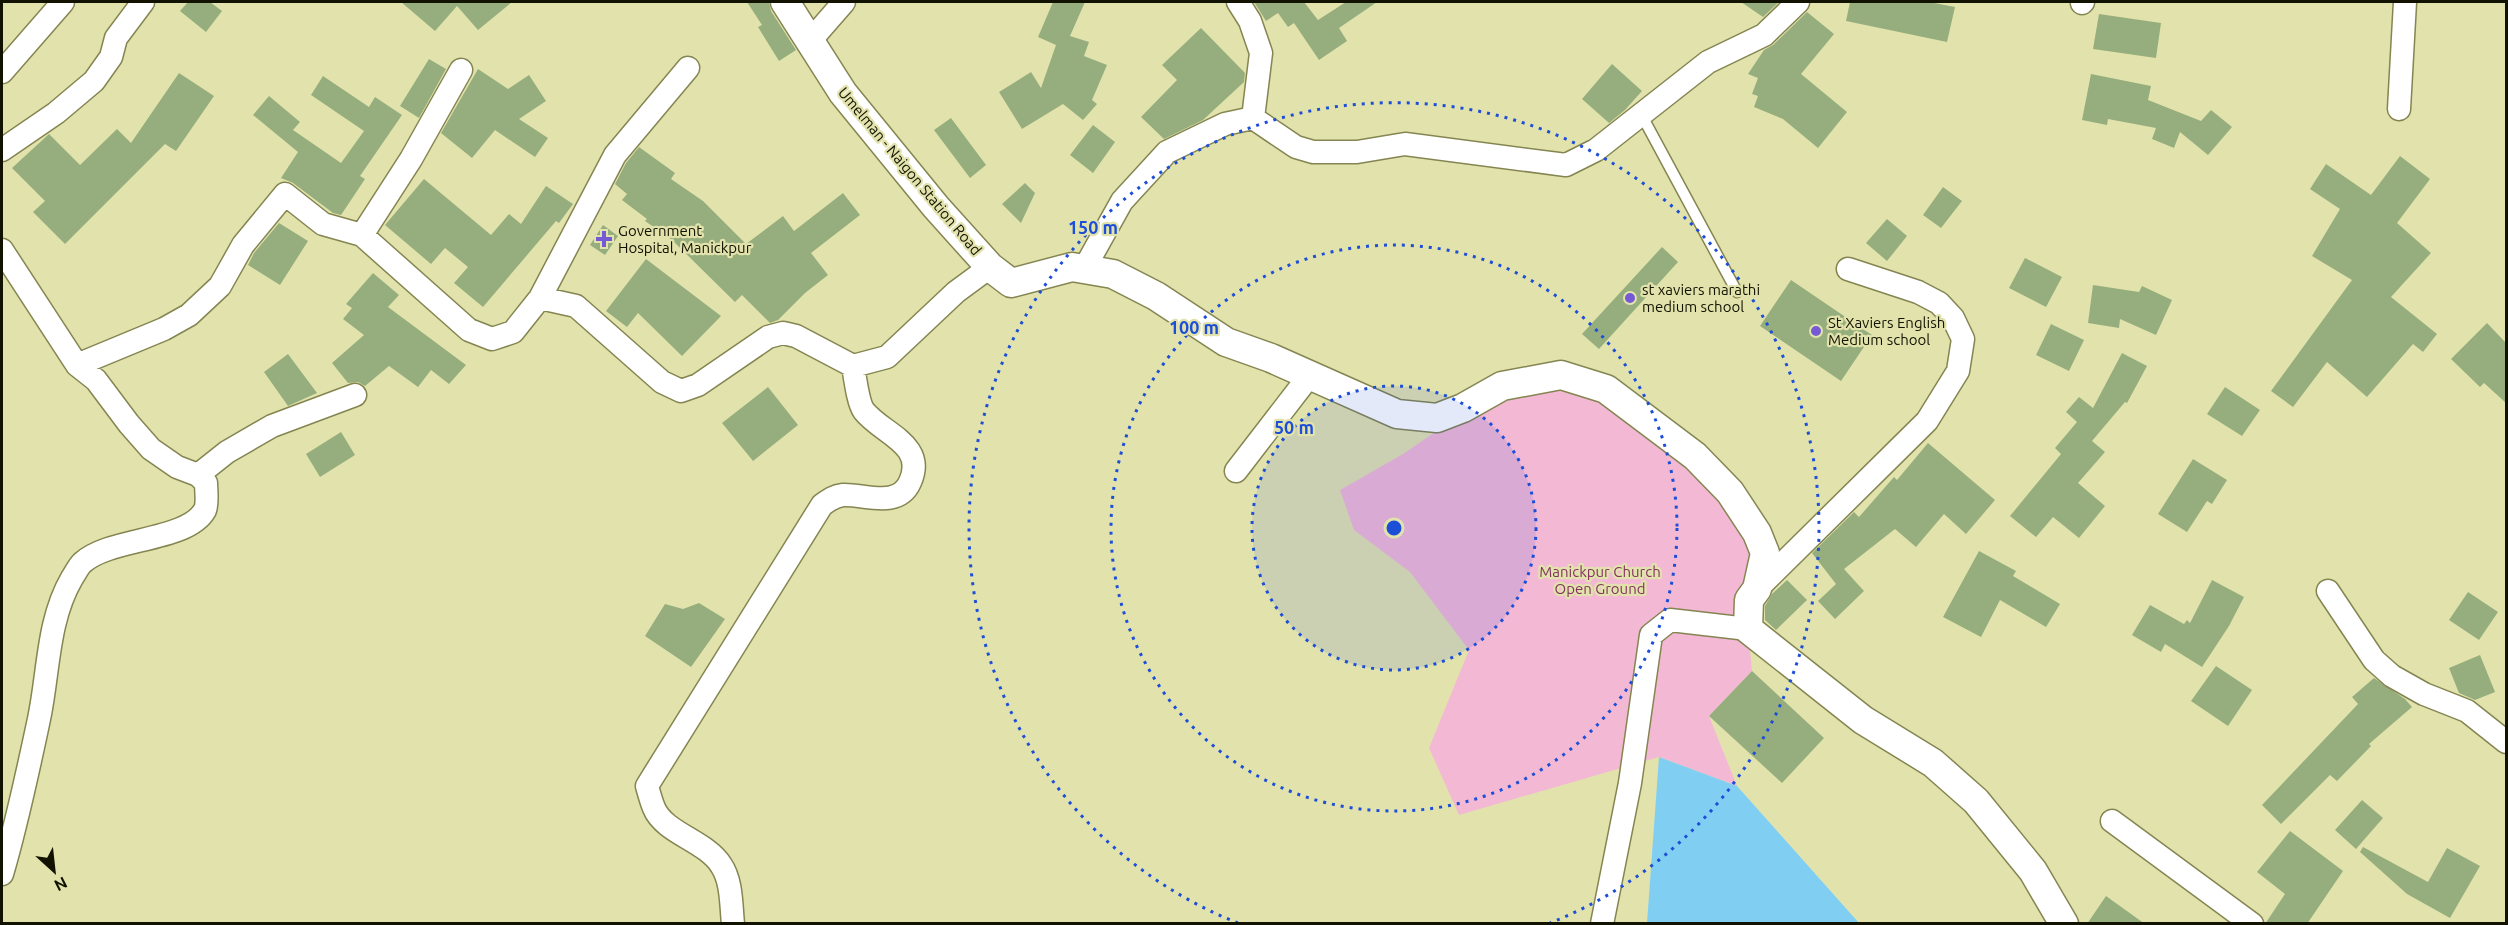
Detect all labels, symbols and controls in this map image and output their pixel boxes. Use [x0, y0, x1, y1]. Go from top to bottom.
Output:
street label: Umelman - Naigon Station Road [835, 84, 985, 258]
text: 150 m [1068, 217, 1118, 237]
place label: Government Hospital, Manickpur [618, 222, 752, 256]
marker: Government Hospital, Manickpur [595, 230, 613, 248]
place label: st xaviers marathi medium school [1642, 281, 1760, 315]
marker: st xaviers marathi medium school [1623, 291, 1637, 305]
place label: St Xaviers English Medium school [1828, 314, 1945, 348]
text: 100 m [1169, 317, 1219, 337]
marker: St Xaviers English Medium school [1809, 324, 1823, 338]
text: 50 m [1274, 417, 1314, 437]
centre of rings [1384, 518, 1404, 538]
park label: Manickpur Church Open Ground [1539, 563, 1661, 597]
north arrow [24, 841, 84, 901]
text: N [51, 874, 70, 895]

